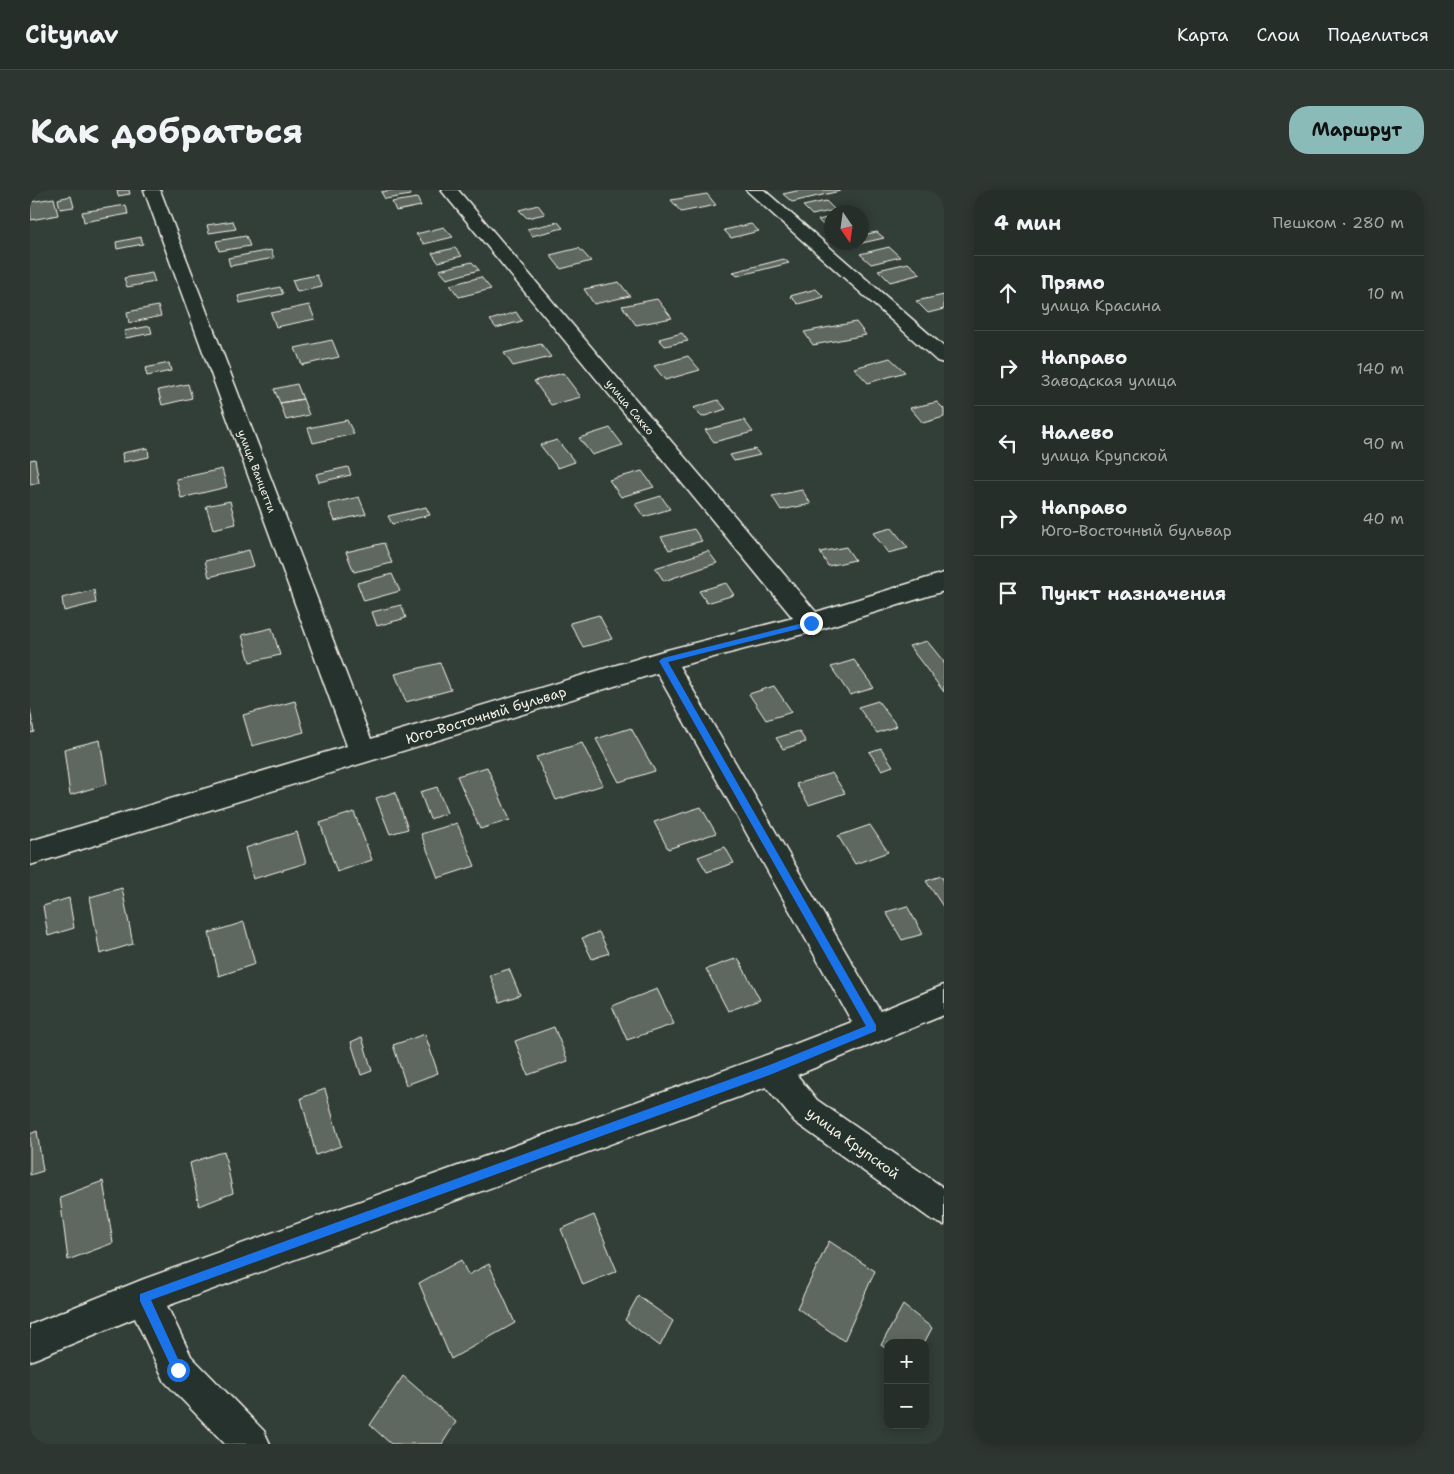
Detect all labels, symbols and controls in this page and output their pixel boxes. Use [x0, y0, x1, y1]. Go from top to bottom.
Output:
text: Citynav [25, 19, 119, 51]
text: Карта [1177, 23, 1228, 47]
text: Слои [1256, 23, 1300, 47]
text: Поделиться [1328, 23, 1429, 47]
button: Маршрут [1289, 106, 1424, 154]
text: Как добраться [30, 107, 303, 154]
north arrow [824, 205, 869, 250]
text: 4 мин [994, 209, 1061, 237]
text: Пешком · 280 m [1273, 212, 1404, 233]
text: Прямо [1041, 270, 1105, 295]
icon: ahead [994, 279, 1022, 307]
text: 10 m [1367, 283, 1404, 304]
text: улица Красина [1041, 295, 1161, 316]
text: Направо [1041, 345, 1127, 370]
icon: right [994, 354, 1022, 382]
text: 140 m [1357, 358, 1404, 379]
text: Заводская улица [1041, 370, 1177, 391]
street label: улица Сакко [602, 376, 658, 439]
text: Налево [1041, 420, 1114, 445]
street label: улица Ванцетти [234, 428, 279, 515]
icon: left [994, 429, 1022, 457]
text: 90 m [1363, 433, 1404, 454]
text: улица Крупской [1041, 445, 1168, 466]
text: Направо [1041, 495, 1127, 520]
icon: right [994, 504, 1022, 532]
text: 40 m [1362, 508, 1404, 529]
text: Юго-Восточный бульвар [1041, 520, 1232, 541]
icon: arrive [994, 579, 1022, 607]
text: Пункт назначения [1041, 581, 1226, 606]
route end [800, 612, 823, 635]
street label: Юго-Восточный бульвар [404, 682, 569, 748]
street label: улица Крупской [803, 1103, 903, 1183]
map controls [884, 1339, 929, 1429]
button: + [884, 1339, 929, 1384]
route start [167, 1359, 190, 1382]
button: − [884, 1384, 929, 1429]

